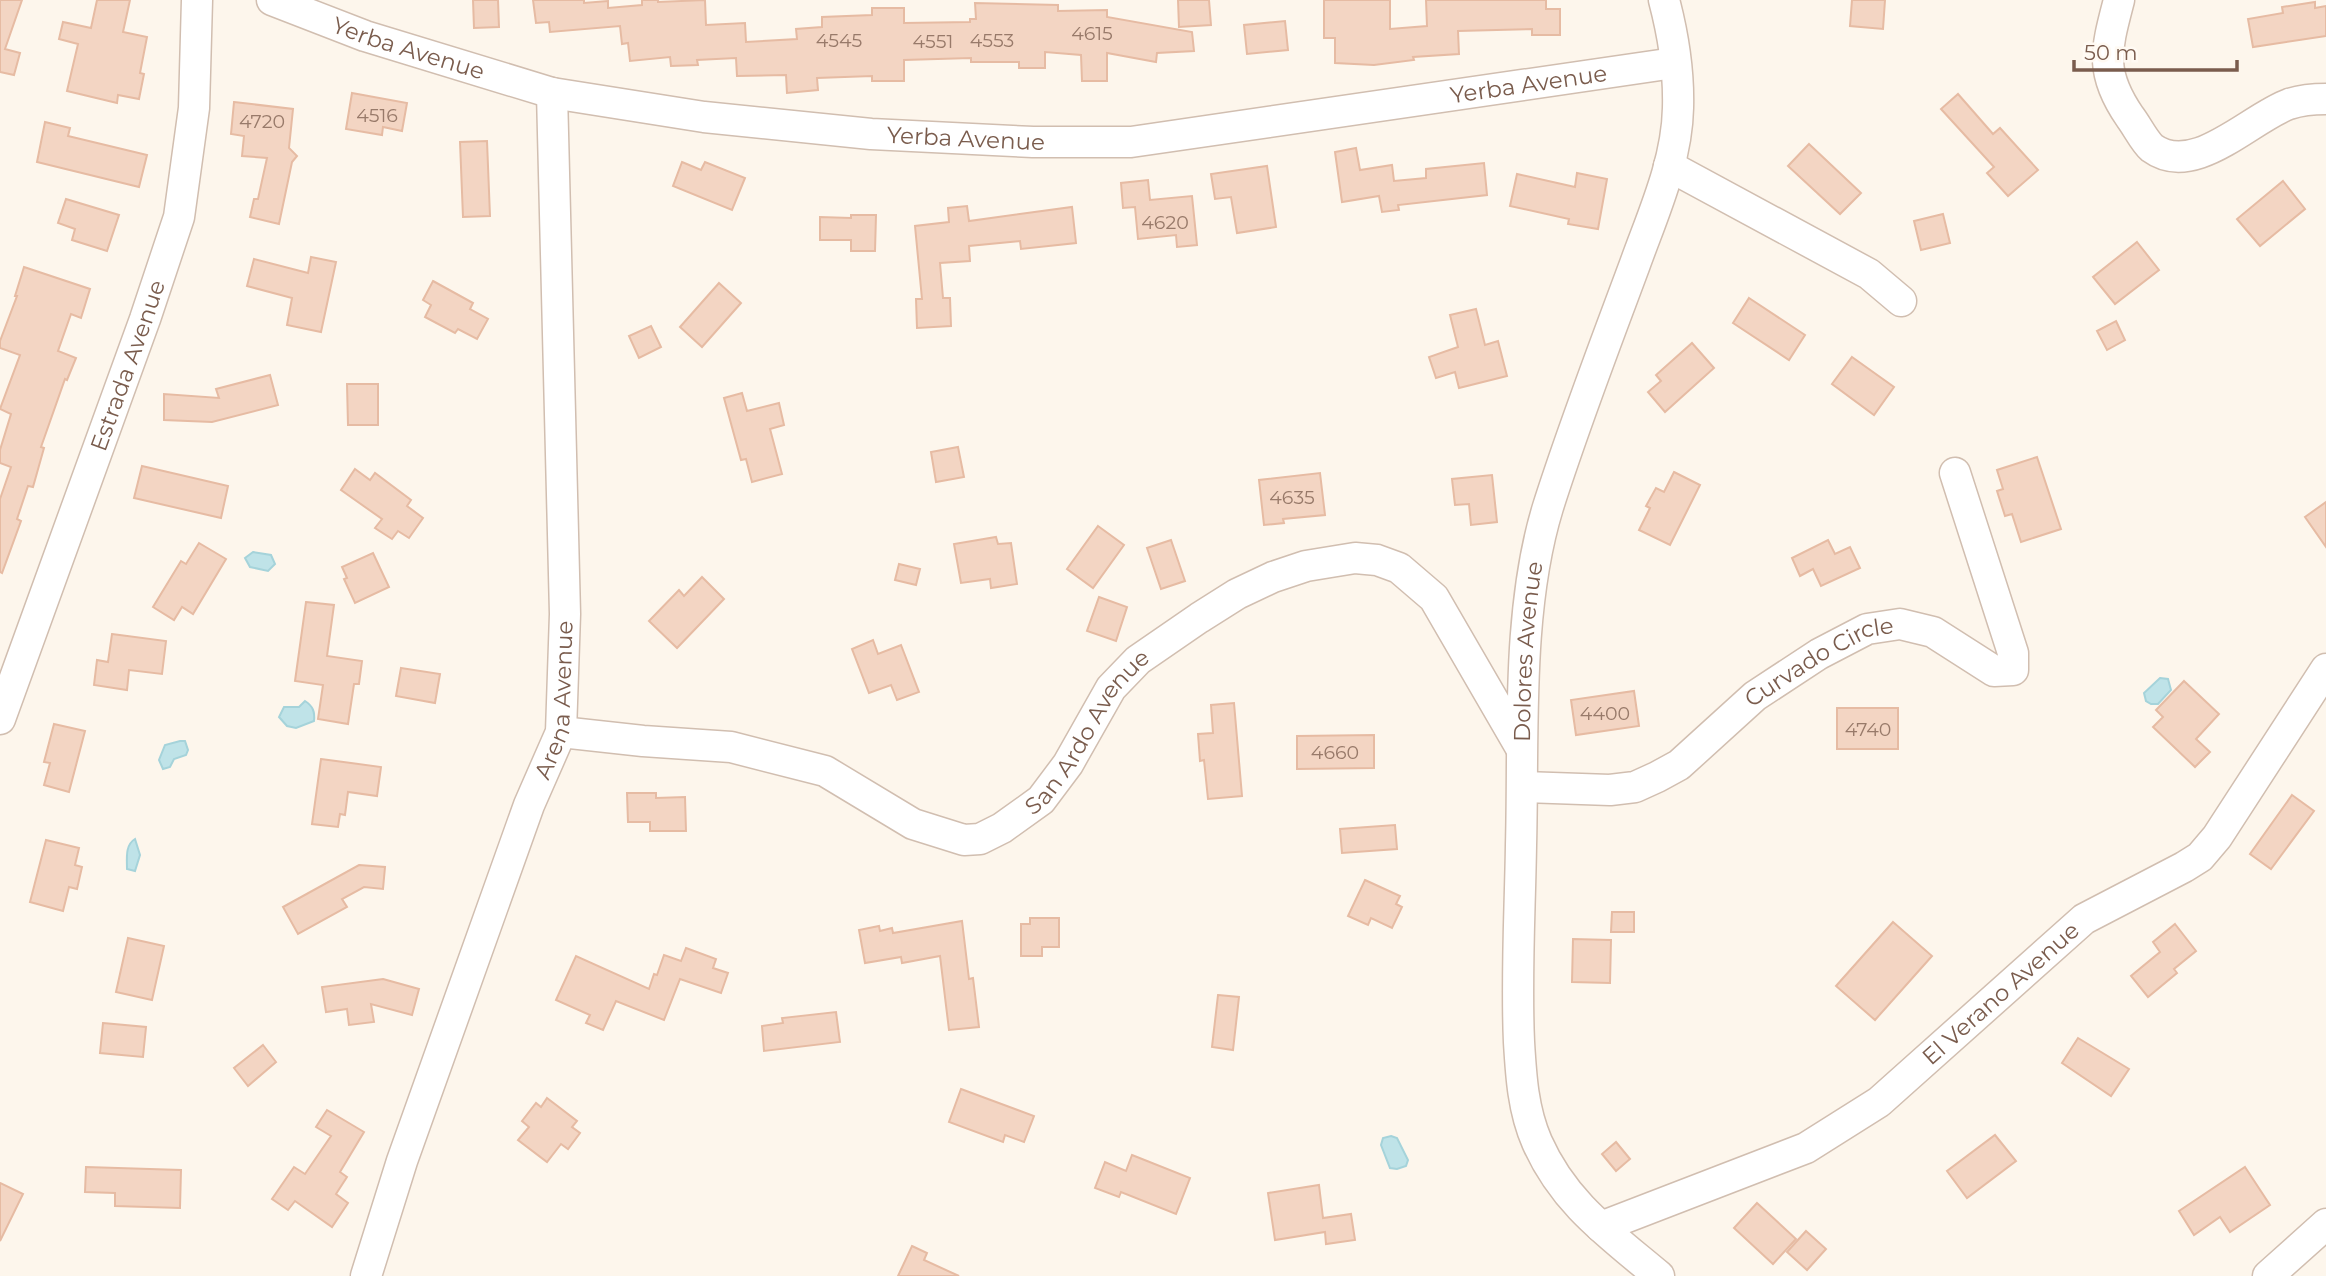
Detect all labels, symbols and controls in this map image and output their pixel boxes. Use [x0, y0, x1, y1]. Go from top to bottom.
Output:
street label: Yerba Avenue [328, 11, 488, 86]
house number: 4615 [1071, 22, 1113, 45]
scale bar [2074, 28, 2237, 72]
house number: 4545 [816, 29, 863, 52]
house number: 4553 [970, 29, 1014, 52]
house number: 4551 [913, 30, 953, 53]
text: 50 m [2084, 40, 2138, 65]
street label: Yerba Avenue [1448, 59, 1609, 109]
house number: 4516 [356, 104, 398, 127]
house number: 4720 [239, 110, 285, 133]
street label: Yerba Avenue [886, 121, 1045, 156]
house number: 4620 [1141, 211, 1189, 234]
street label: Estrada Avenue [84, 276, 171, 455]
house number: 4635 [1269, 486, 1315, 509]
street label: Dolores Avenue [1508, 559, 1549, 742]
street label: Curvado Circle [1738, 611, 1895, 713]
street label: Arena Avenue [528, 620, 579, 783]
street label: San Ardo Avenue [1020, 643, 1154, 821]
house number: 4400 [1580, 702, 1630, 725]
house number: 4740 [1845, 718, 1891, 741]
house number: 4660 [1311, 741, 1359, 764]
street label: El Verano Avenue [1916, 916, 2085, 1071]

